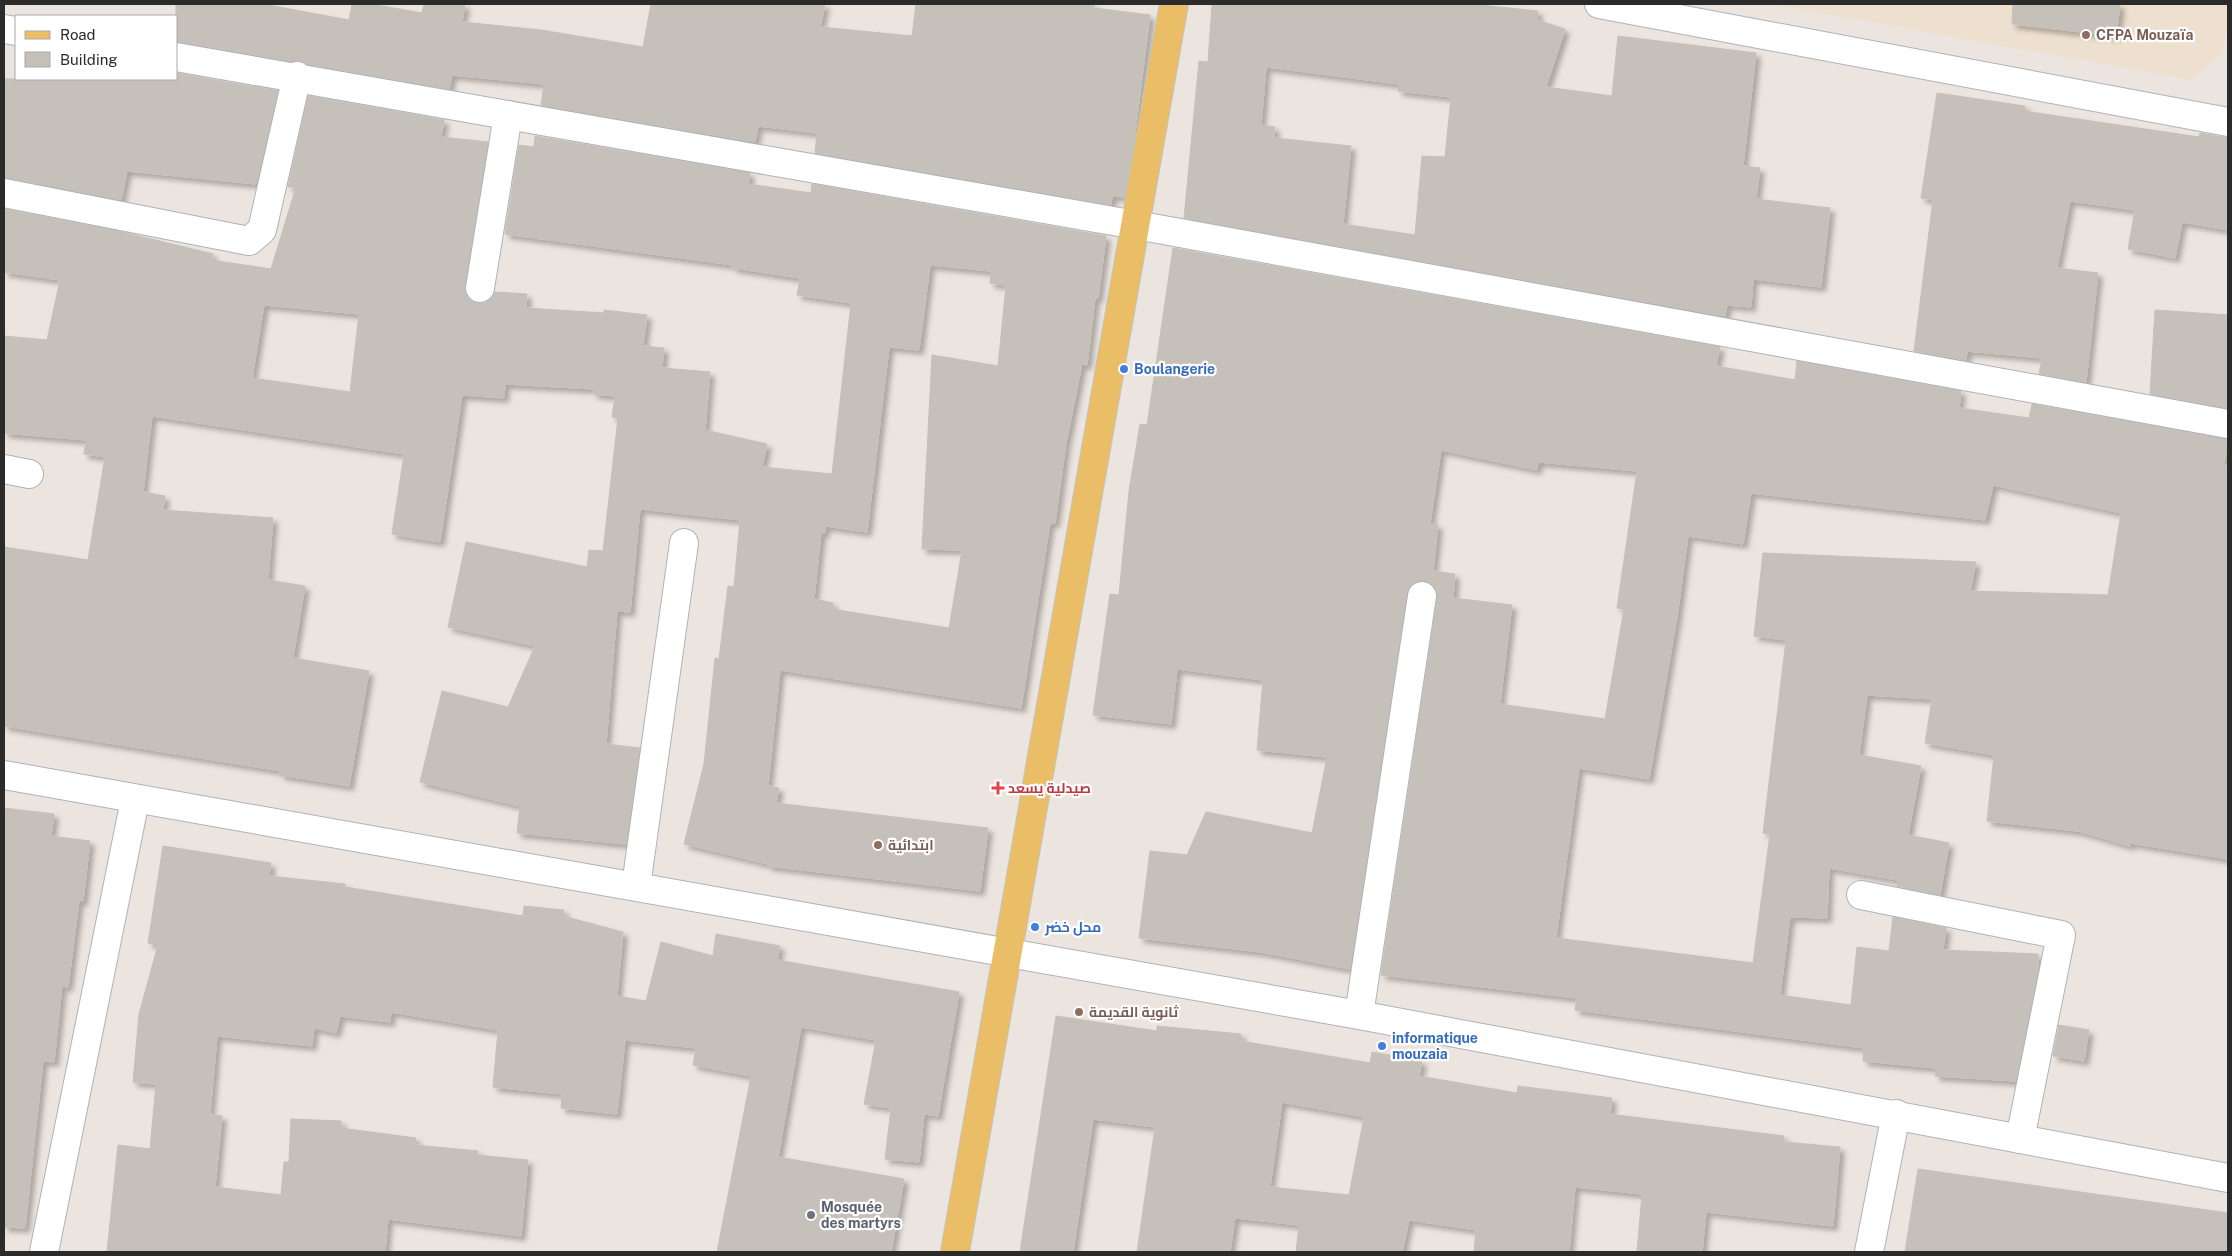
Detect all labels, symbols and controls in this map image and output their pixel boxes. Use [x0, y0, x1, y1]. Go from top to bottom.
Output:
legend [15, 15, 178, 80]
text: Road [60, 26, 96, 43]
place label: CFPA Mouzaïa [2096, 27, 2194, 43]
marker: CFPA Mouzaïa [2080, 29, 2092, 41]
text: Building [60, 51, 118, 68]
place label: Boulangerie [1134, 361, 1215, 377]
marker: Boulangerie [1118, 363, 1130, 375]
place label: صيدلية يسعد [1008, 780, 1091, 796]
marker: صيدلية يسعد [992, 782, 1004, 794]
place label: ابتدائية [888, 837, 934, 853]
marker: ابتدائية [872, 839, 884, 851]
place label: محل خضر [1044, 919, 1101, 936]
marker: محل خضر [1029, 921, 1041, 933]
place label: ثانوية القديمة [1089, 1004, 1179, 1021]
marker: ثانوية القديمة [1073, 1006, 1085, 1018]
place label: informatique mouzaia [1392, 1030, 1478, 1062]
marker: informatique mouzaia [1376, 1040, 1388, 1052]
place label: Mosquée des martyrs [821, 1199, 901, 1231]
marker: Mosquée des martyrs [805, 1209, 817, 1221]

